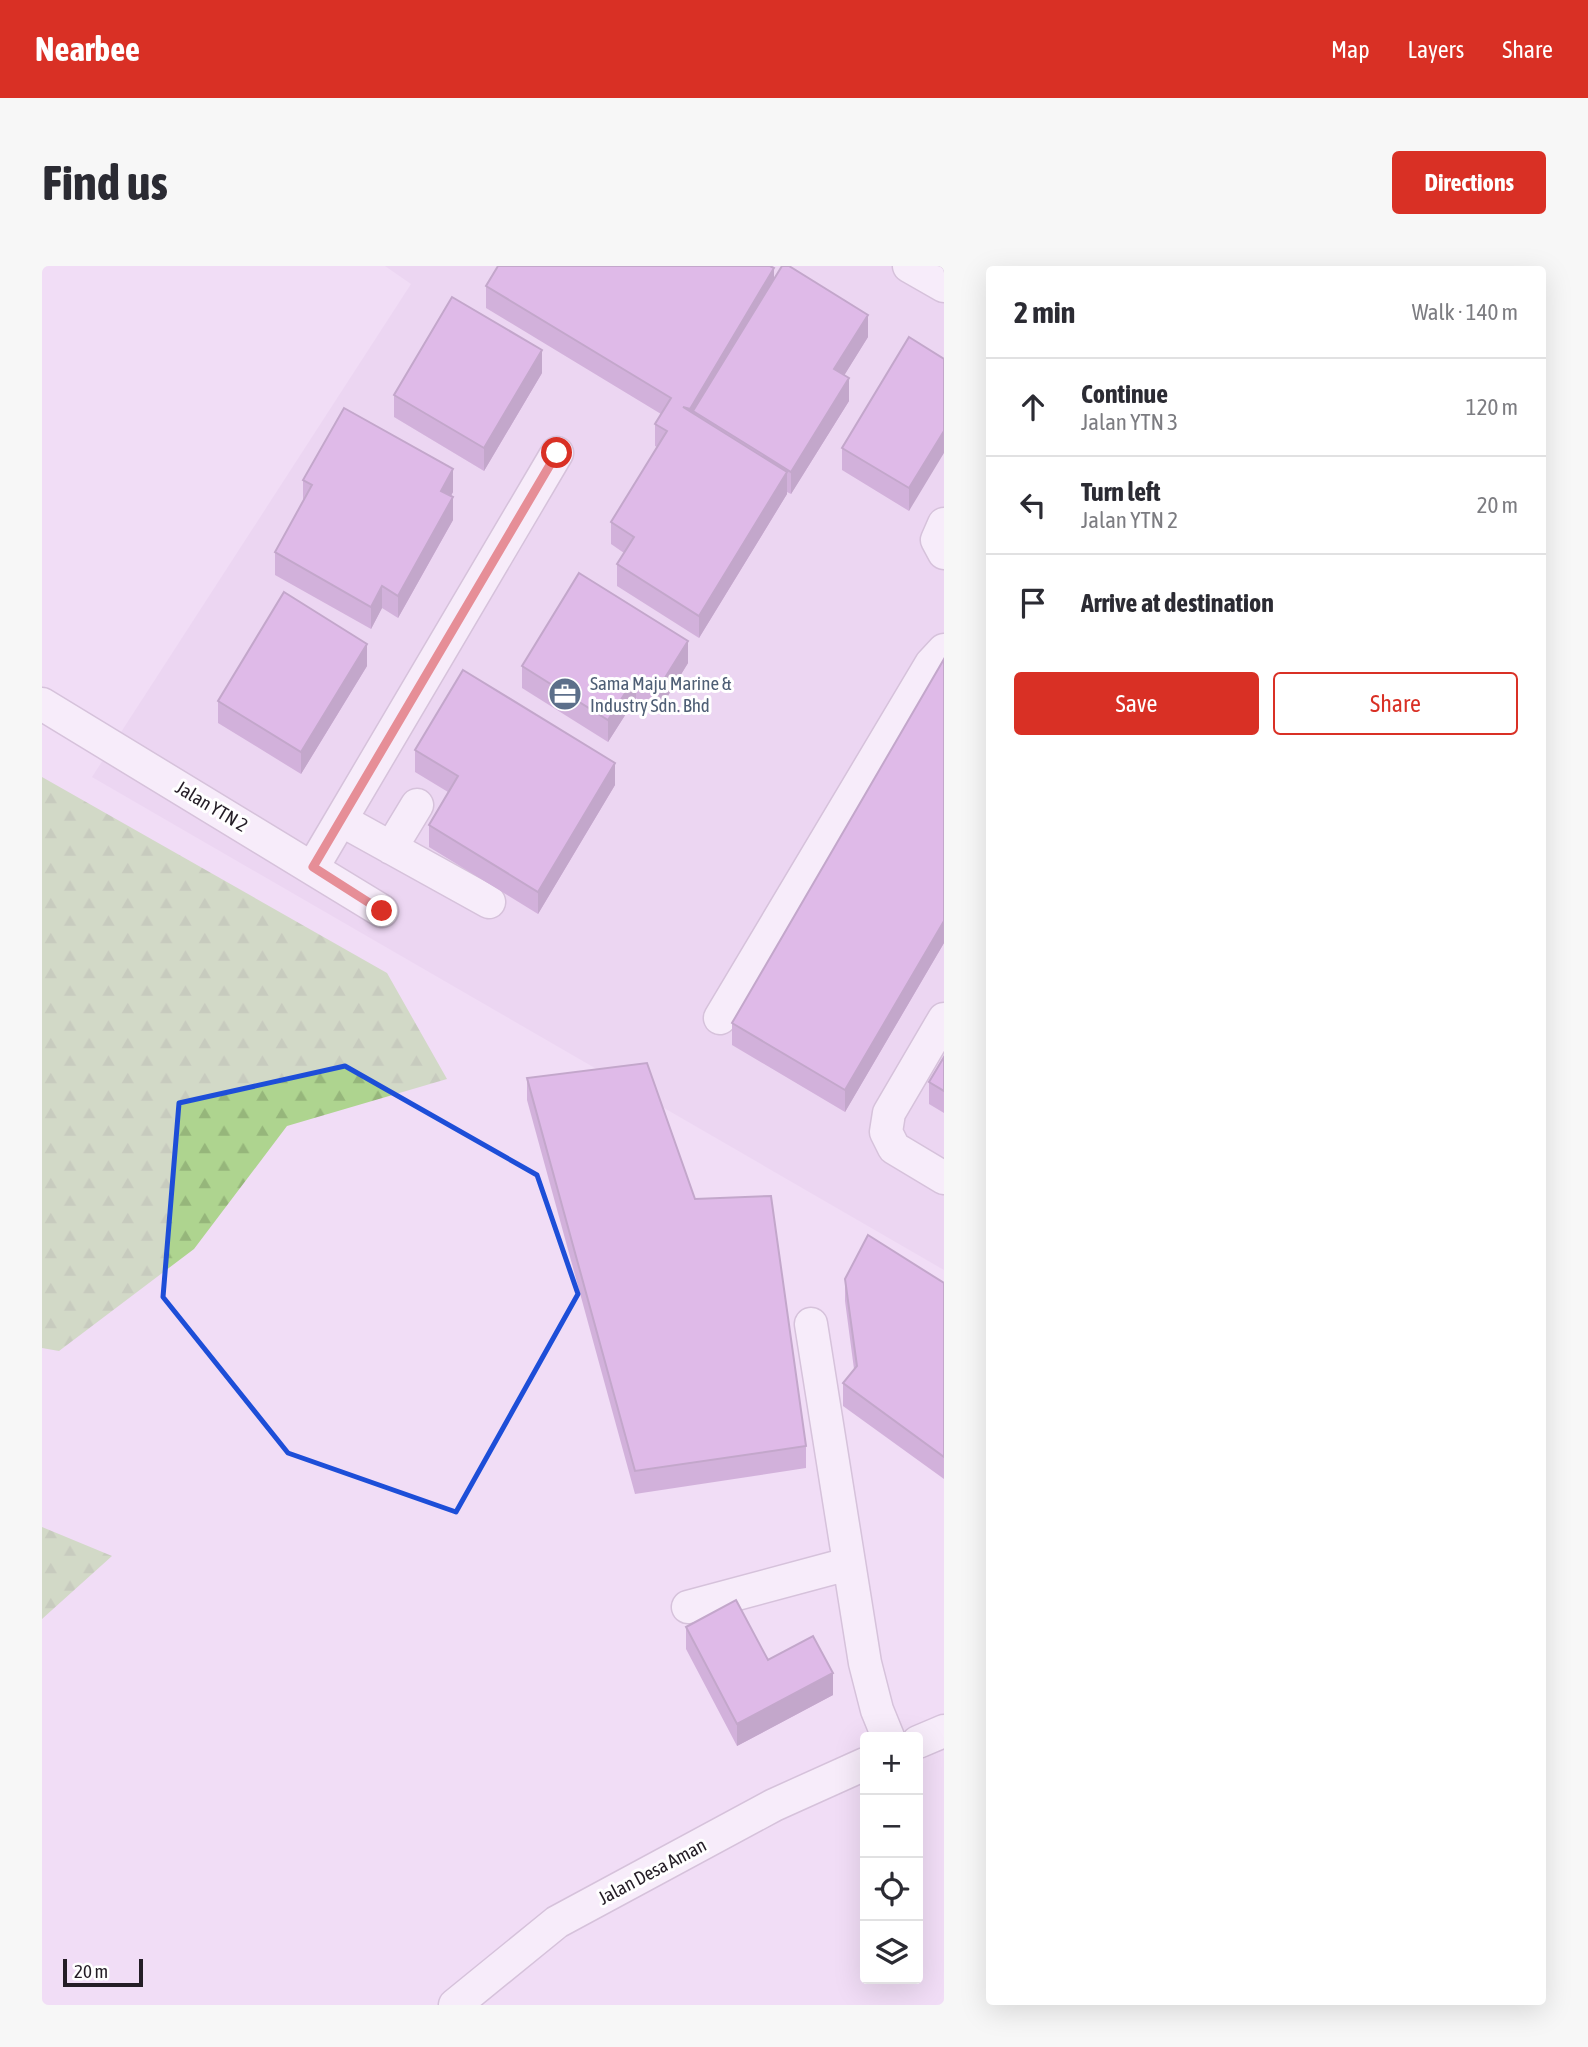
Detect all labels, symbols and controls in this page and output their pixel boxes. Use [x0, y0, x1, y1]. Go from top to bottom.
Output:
text: Nearbee [35, 30, 140, 68]
text: Map [1331, 36, 1370, 63]
text: Layers [1408, 36, 1464, 63]
text: Share [1502, 36, 1553, 63]
button: Directions [1392, 151, 1546, 214]
text: Find us [42, 154, 168, 210]
text: 2 min [1014, 295, 1075, 329]
text: Walk · 140 m [1412, 299, 1518, 325]
text: Continue [1081, 379, 1168, 409]
icon: ahead [1014, 388, 1052, 426]
text: 120 m [1466, 394, 1518, 420]
text: Jalan YTN 3 [1081, 409, 1178, 435]
route start [541, 437, 572, 468]
text: Turn left [1081, 477, 1161, 507]
icon: left [1014, 486, 1052, 524]
text: 20 m [1477, 492, 1518, 518]
text: Jalan YTN 2 [1081, 507, 1178, 533]
icon: arrive [1014, 584, 1052, 622]
text: Arrive at destination [1081, 588, 1274, 618]
place label: Sama Maju Marine & Industry Sdn. Bhd [590, 672, 732, 716]
button: Save [1014, 672, 1259, 735]
button: Share [1273, 672, 1518, 735]
office icon: Sama Maju Marine & Industry Sdn. Bhd [546, 675, 584, 713]
street label: Jalan YTN 2 [172, 776, 252, 836]
route end [366, 895, 397, 926]
map controls [860, 1732, 923, 1984]
button: + [860, 1732, 923, 1795]
button: − [860, 1795, 923, 1858]
street label: Jalan Desa Aman [594, 1833, 710, 1909]
button: locate [860, 1858, 923, 1921]
button: layers [860, 1921, 923, 1984]
scale bar [63, 1956, 144, 1988]
text: 20 m [74, 1960, 108, 1982]

